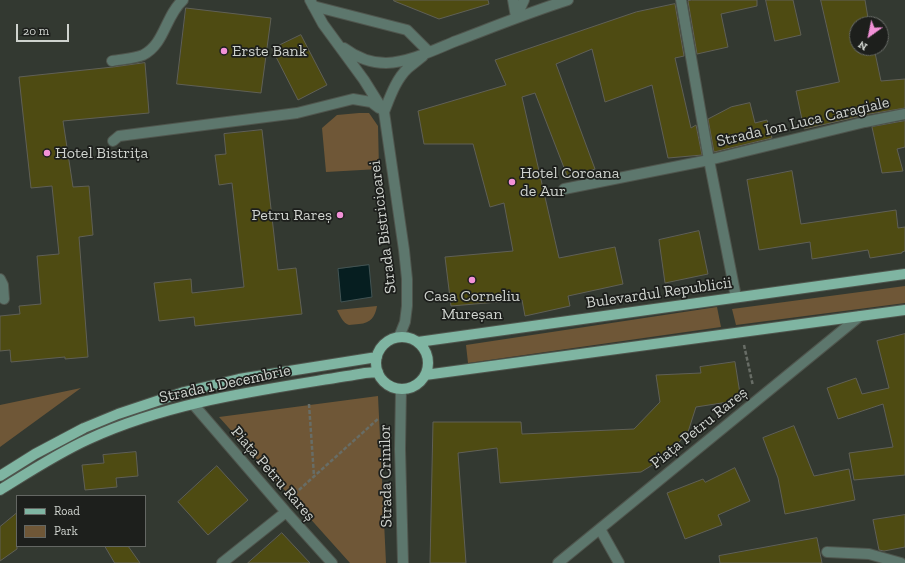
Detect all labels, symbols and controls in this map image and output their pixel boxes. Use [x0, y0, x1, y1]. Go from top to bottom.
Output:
scale bar [18, 16, 71, 42]
north arrow [849, 16, 889, 56]
text: 20 m [23, 24, 49, 38]
text: N [856, 38, 870, 53]
place label: Erste Bank [232, 41, 307, 61]
marker: Erste Bank [219, 46, 229, 56]
street label: Strada Ion Luca Caragiale [715, 93, 891, 151]
place label: Hotel Bistrița [55, 143, 148, 163]
marker: Hotel Bistrița [42, 148, 52, 158]
street label: Strada Bistricioarei [365, 159, 401, 295]
place label: Hotel Coroana de Aur [520, 163, 619, 201]
marker: Hotel Coroana de Aur [507, 177, 517, 187]
place label: Petru Rareș [252, 205, 332, 225]
marker: Petru Rareș [335, 210, 345, 220]
street label: Bulevardul Republicii [585, 273, 733, 313]
marker: Casa Corneliu Mureșan [467, 275, 477, 285]
place label: Casa Corneliu Mureșan [424, 286, 520, 324]
street label: Strada 1 Decembrie [158, 361, 292, 407]
street label: Piața Petru Rareș [647, 383, 751, 473]
street label: Piața Petru Rareș [227, 423, 319, 525]
street label: Strada Crinilor [375, 424, 397, 528]
legend [16, 495, 146, 547]
text: Road [54, 504, 80, 518]
text: Park [54, 524, 78, 538]

